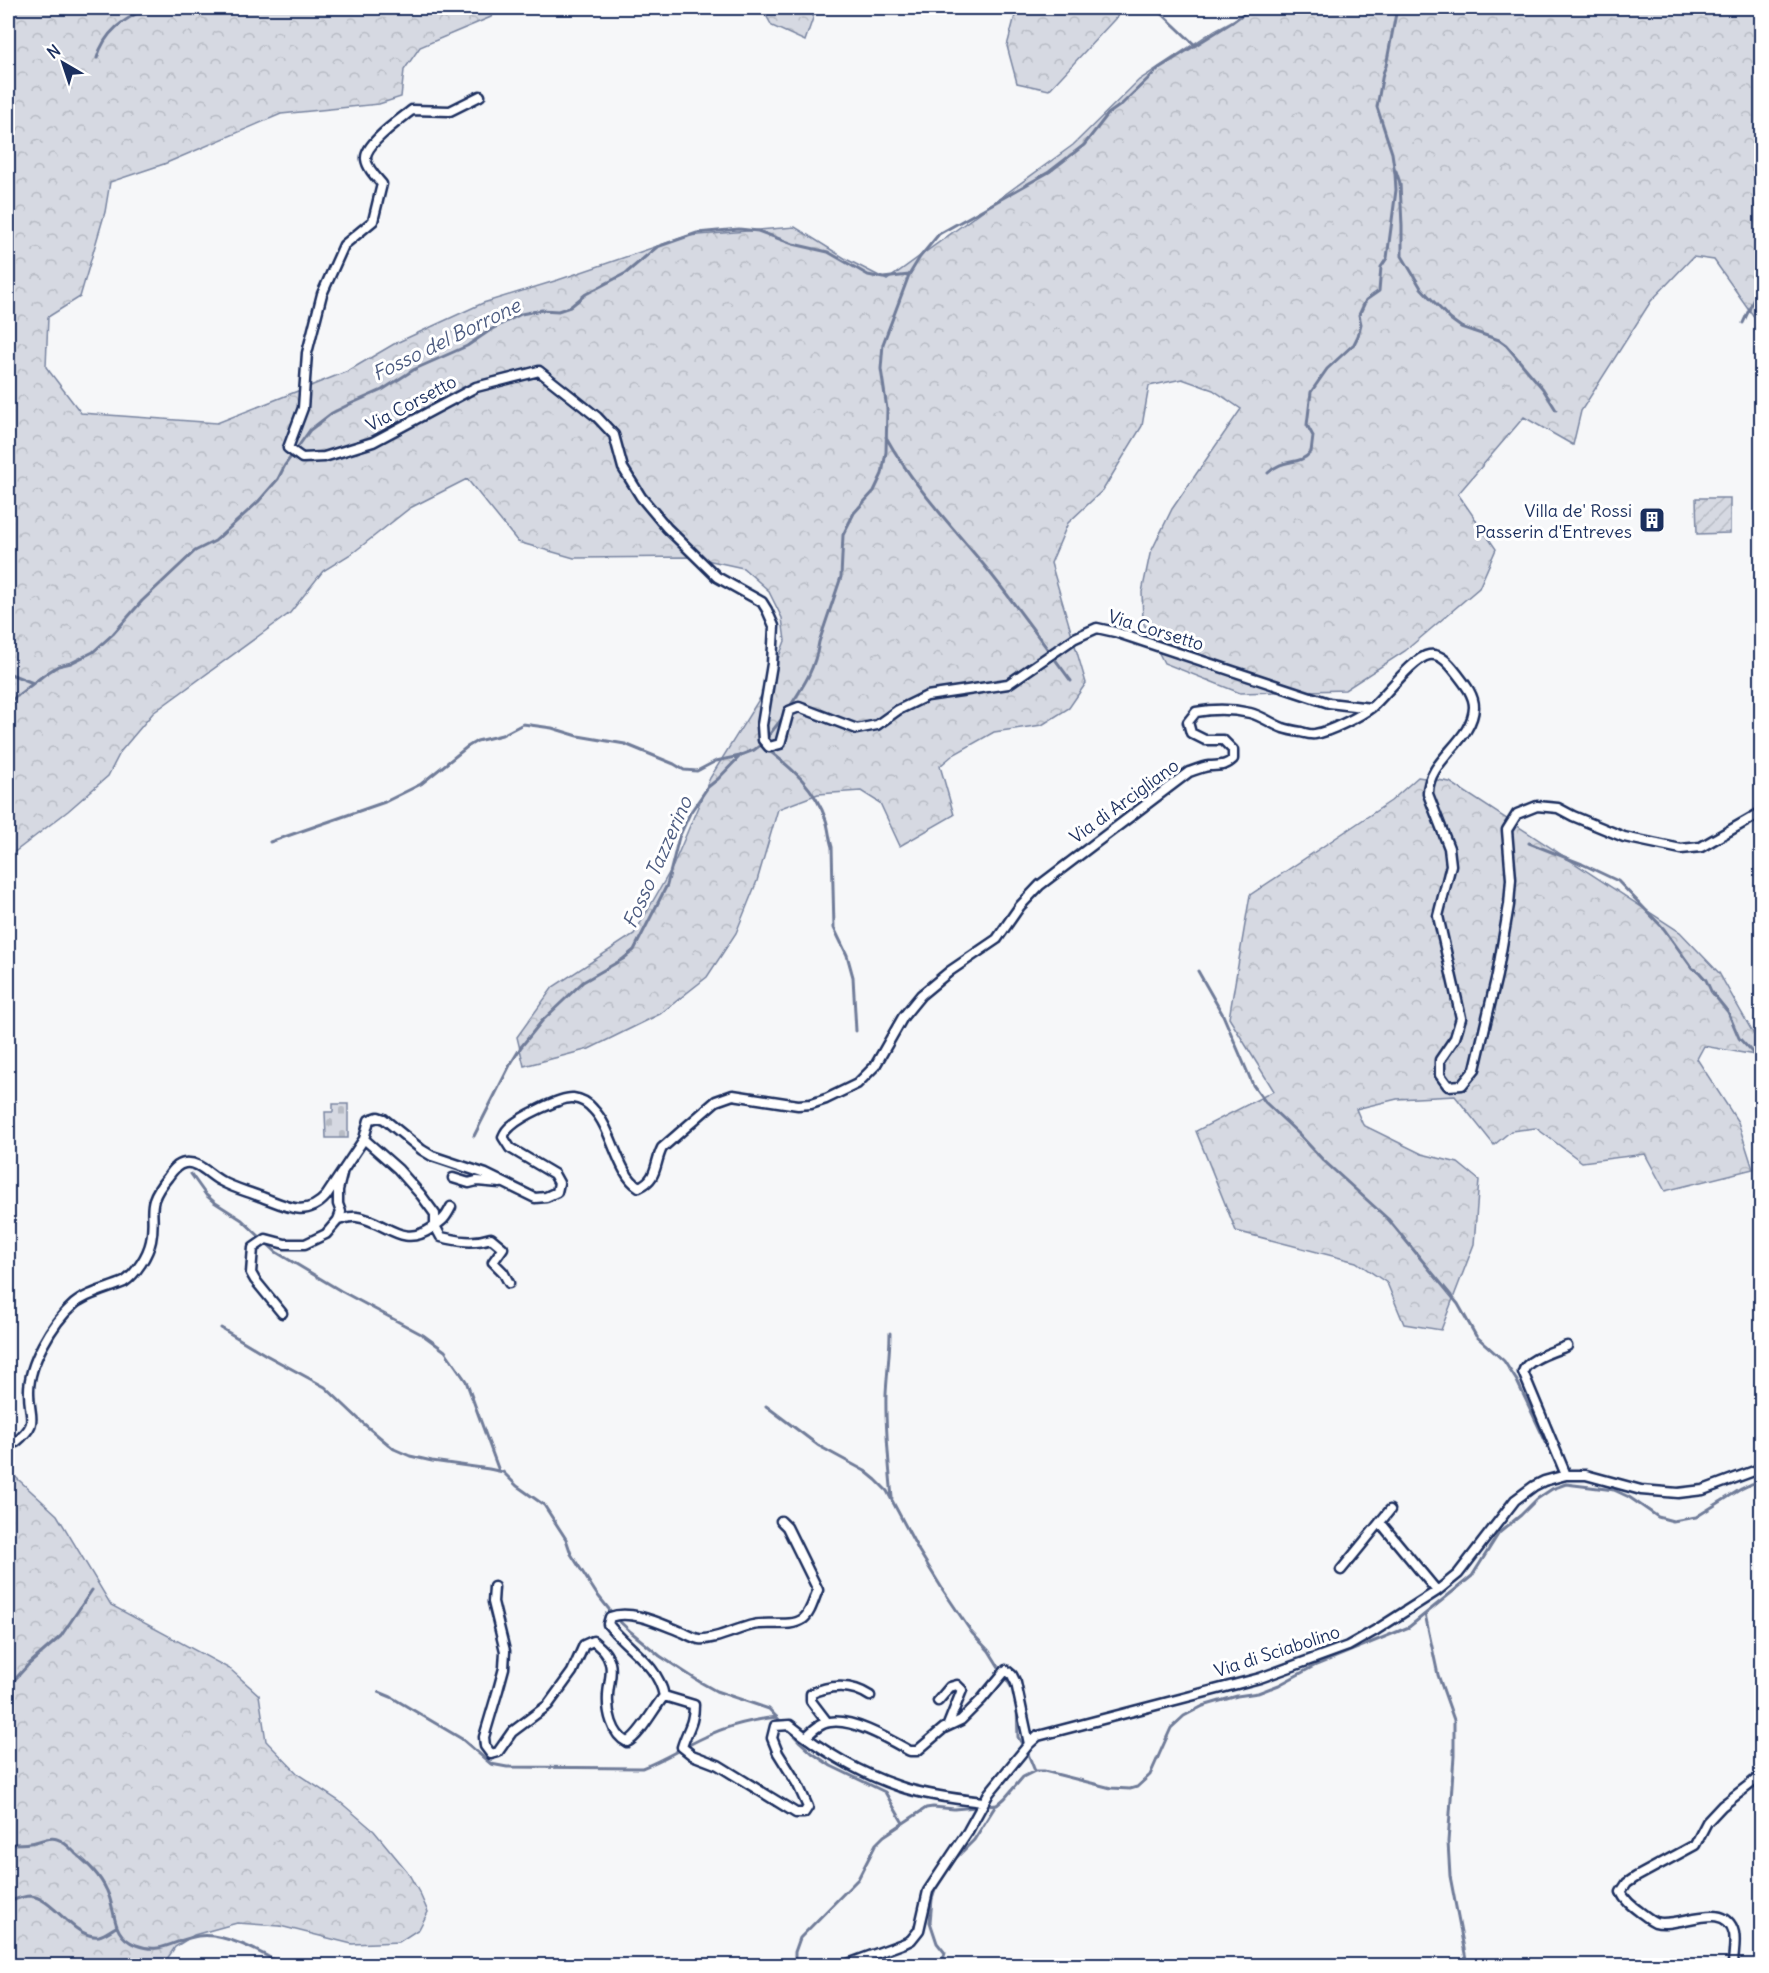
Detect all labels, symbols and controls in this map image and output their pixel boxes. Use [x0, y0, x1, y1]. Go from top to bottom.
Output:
north arrow [33, 33, 93, 93]
text: N [43, 40, 64, 63]
water label: Fosso del Borrone [368, 292, 525, 386]
street label: Via Corsetto [362, 370, 460, 436]
place label: Villa de' Rossi Passerin d'Entreves [1475, 499, 1632, 543]
building icon: Villa de' Rossi Passerin d'Entreves [1637, 505, 1667, 535]
street label: Via Corsetto [1105, 605, 1207, 655]
street label: Via di Arcigliano [1065, 754, 1183, 848]
water label: Fosso Tazzerino [617, 791, 698, 932]
street label: Via di Sciabolino [1211, 1620, 1343, 1682]

